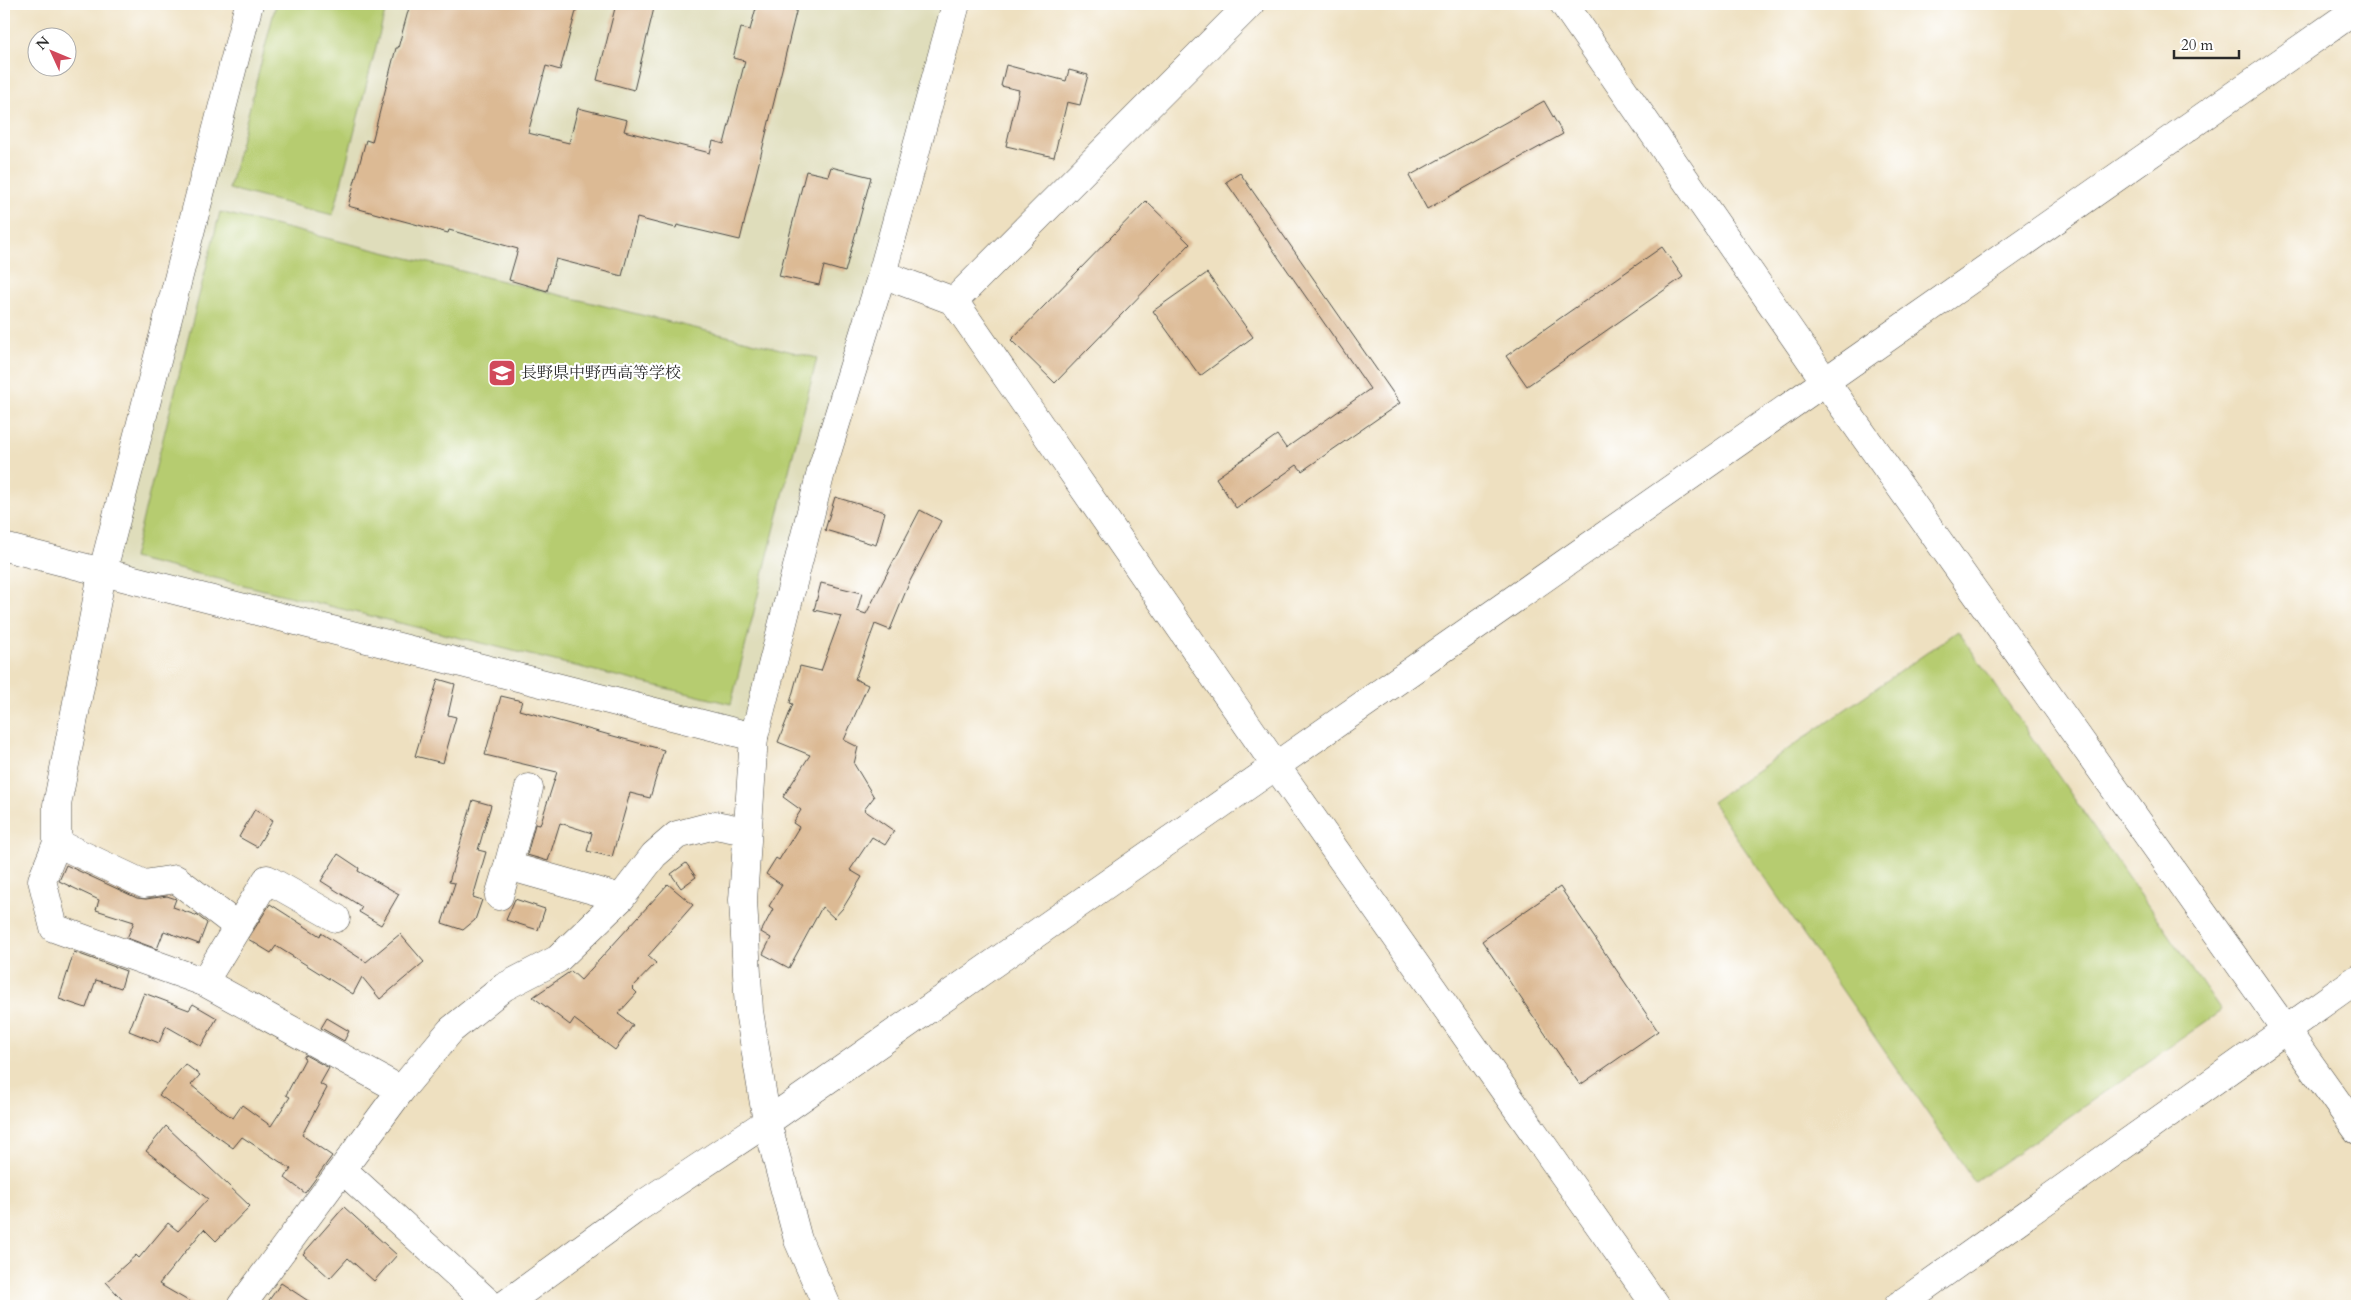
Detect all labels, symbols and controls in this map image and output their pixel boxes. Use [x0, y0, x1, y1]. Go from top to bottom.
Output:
north arrow [28, 28, 78, 78]
scale bar [2174, 28, 2238, 60]
text: N [32, 32, 54, 54]
text: 20 m [2181, 35, 2213, 55]
school or university icon: 長野県中野西高等学校 [487, 358, 517, 388]
place label: 長野県中野西高等学校 [521, 362, 681, 384]

